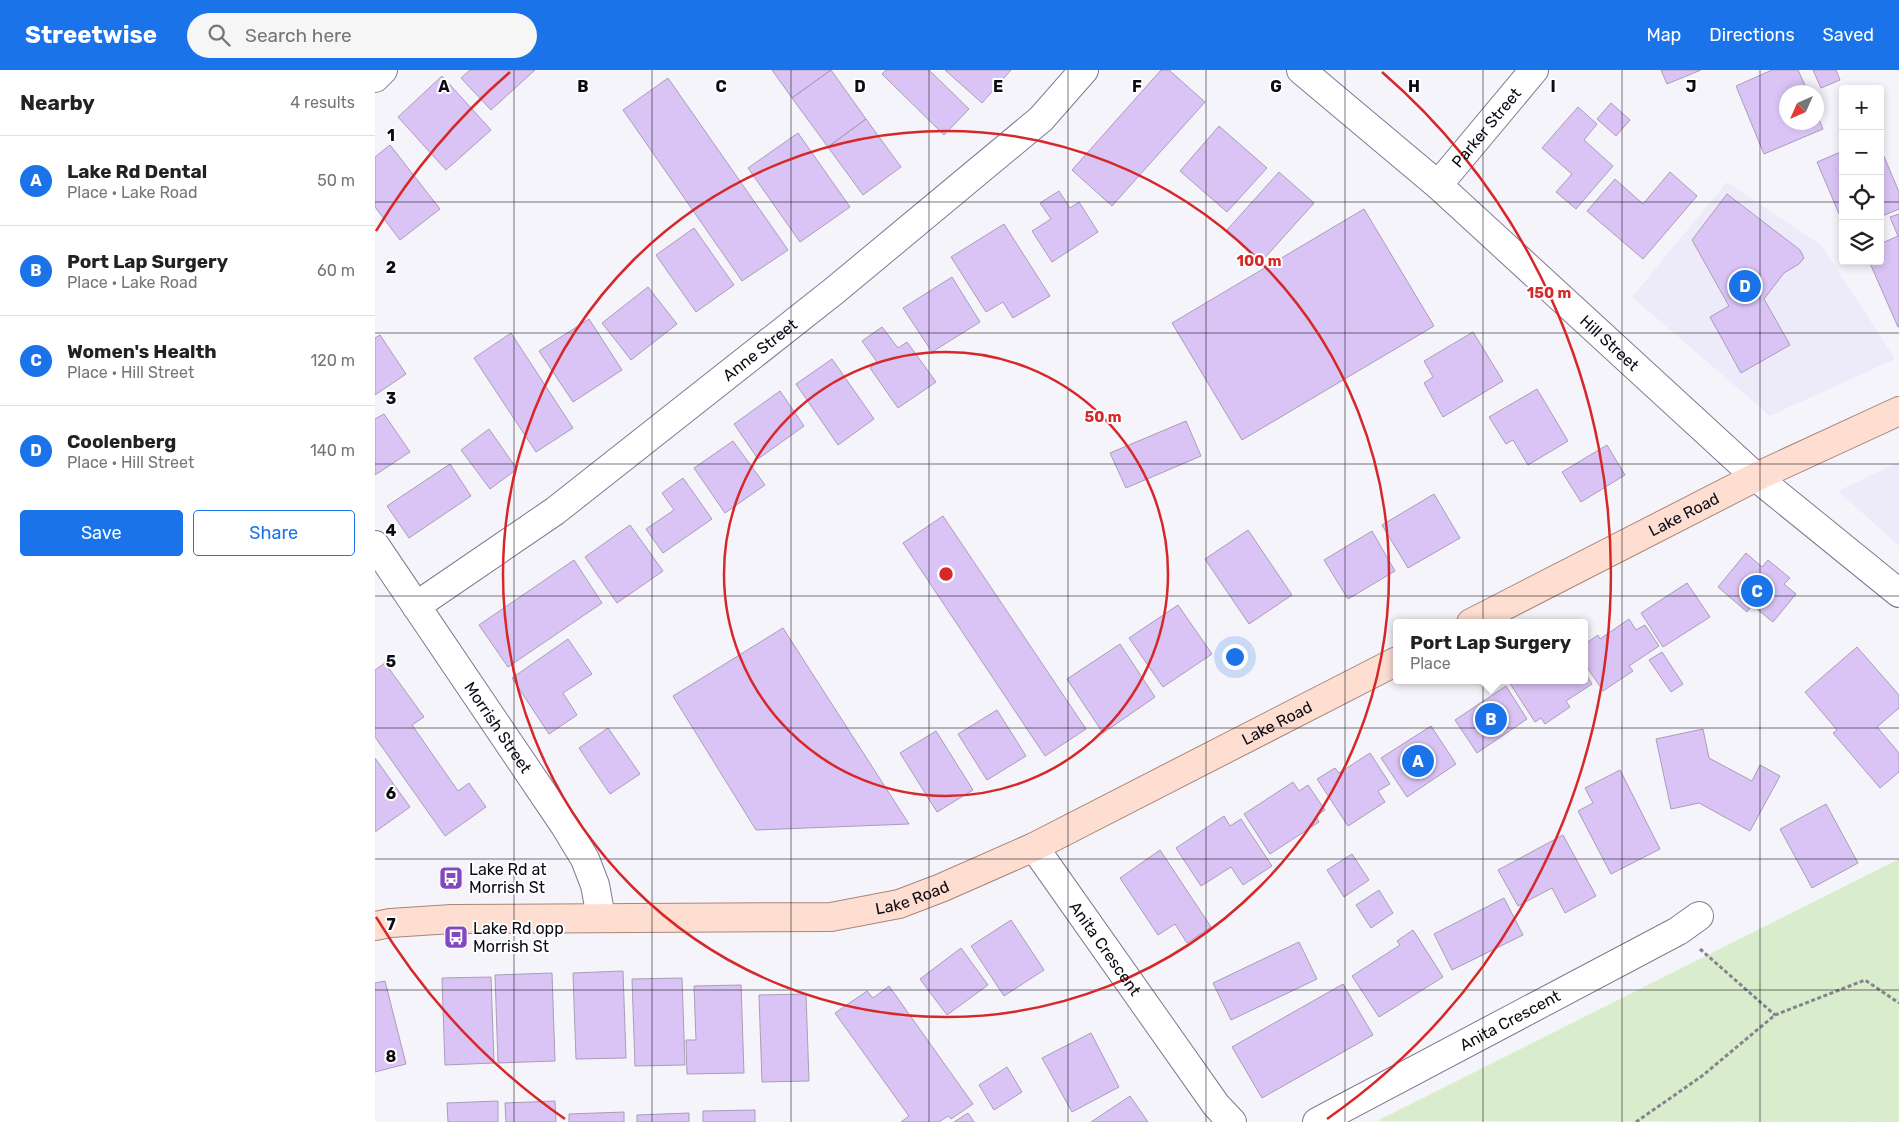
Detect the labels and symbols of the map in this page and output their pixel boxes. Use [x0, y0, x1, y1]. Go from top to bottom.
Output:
text: A [438, 77, 450, 96]
text: B [577, 77, 589, 96]
text: C [715, 77, 727, 96]
text: D [854, 77, 866, 96]
text: E [993, 77, 1003, 96]
text: F [1132, 77, 1142, 96]
text: G [1270, 77, 1282, 96]
text: H [1408, 77, 1420, 96]
text: I [1550, 77, 1556, 96]
text: J [1686, 77, 1696, 96]
street label: Parker Street [1447, 84, 1525, 171]
north arrow [1779, 85, 1824, 130]
text: 1 [387, 126, 395, 145]
text: 100 m [1237, 252, 1281, 270]
text: 2 [386, 258, 396, 277]
pin: D [1729, 267, 1761, 305]
text: 150 m [1527, 284, 1571, 302]
street label: Hill Street [1576, 311, 1643, 374]
street label: Anne Street [719, 314, 801, 385]
text: 3 [386, 389, 396, 408]
text: 50 m [1085, 408, 1121, 426]
street label: Lake Road [1645, 488, 1722, 540]
text: 4 [386, 521, 397, 540]
centre of rings [937, 565, 955, 583]
pin: C [1741, 572, 1773, 610]
your location [1222, 644, 1248, 670]
text: 5 [386, 652, 396, 671]
street label: Morrish Street [461, 678, 536, 777]
street label: Lake Road [1238, 697, 1315, 749]
pin: B [1475, 700, 1507, 738]
pin: A [1402, 742, 1434, 780]
text: 6 [386, 784, 396, 803]
place label: Lake Rd at Morrish St [469, 860, 546, 897]
bus stop icon: Lake Rd at Morrish St [438, 865, 464, 891]
street label: Lake Road [874, 876, 952, 918]
street label: Anita Crescent [1066, 898, 1145, 999]
text: 7 [386, 915, 396, 934]
place label: Lake Rd opp Morrish St [473, 919, 564, 956]
bus stop icon: Lake Rd opp Morrish St [443, 924, 469, 950]
street label: Anita Crescent [1456, 986, 1563, 1054]
text: 8 [386, 1047, 397, 1066]

